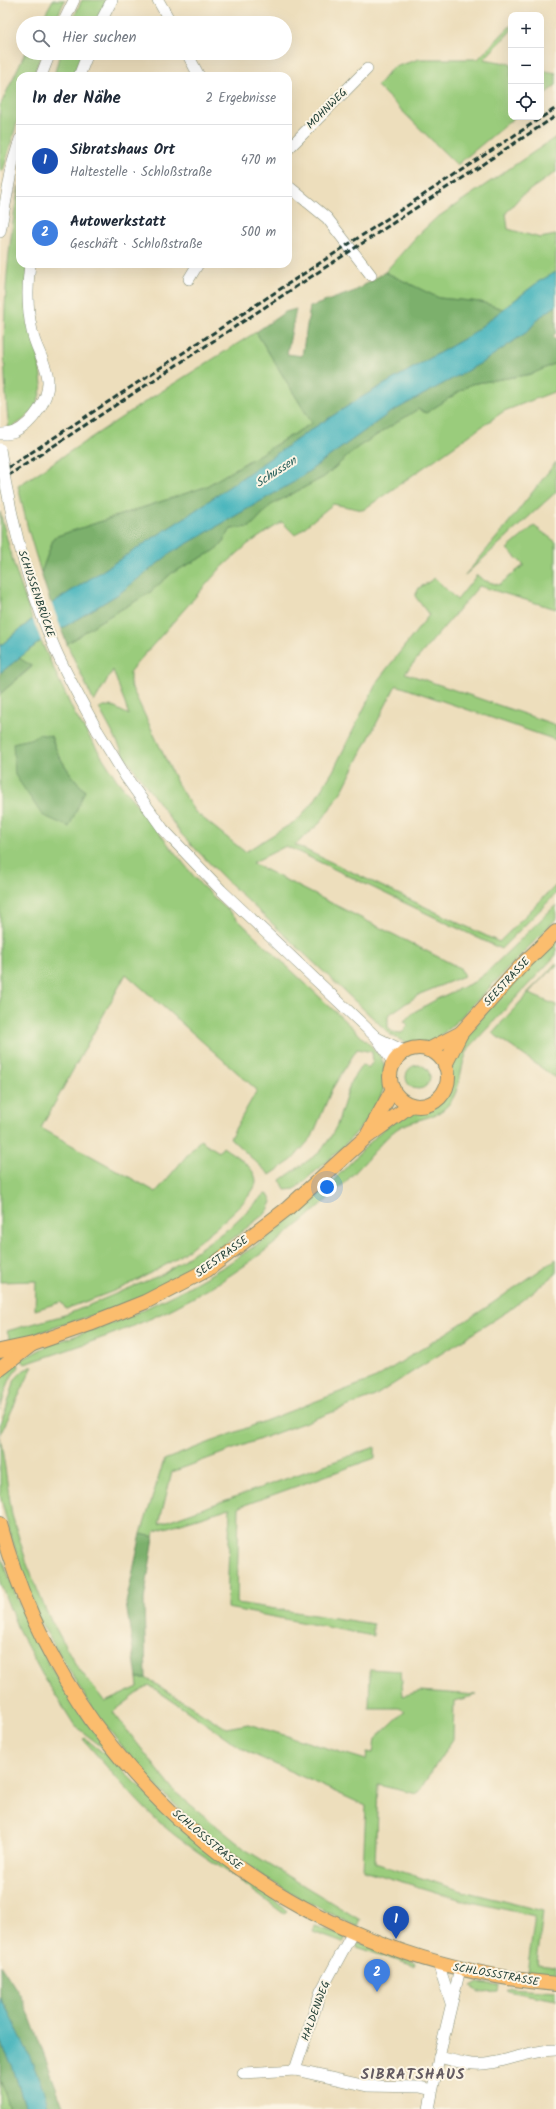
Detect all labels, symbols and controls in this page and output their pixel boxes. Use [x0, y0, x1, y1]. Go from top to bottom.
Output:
map controls [508, 12, 544, 120]
button: + [508, 12, 544, 48]
search box [16, 16, 292, 60]
text: Hier suchen [62, 26, 136, 50]
icon: search [30, 27, 52, 49]
button: − [508, 48, 544, 84]
street label: MOHNWEG [302, 84, 352, 134]
button: locate [508, 84, 544, 120]
text: In der Nähe [32, 85, 121, 112]
text: 2 Ergebnisse [206, 88, 276, 109]
text: Sibratshaus Ort [70, 138, 175, 162]
text: 1 [43, 150, 47, 171]
text: 470 m [241, 150, 276, 171]
text: Haltestelle · Schloßstraße [70, 162, 212, 183]
text: Autowerkstatt [70, 210, 166, 234]
text: 2 [41, 222, 49, 243]
text: 500 m [240, 222, 276, 243]
text: Geschäft · Schloßstraße [70, 234, 202, 255]
water label: Schussen [252, 451, 302, 492]
street label: SCHUSSENBRÜCKE [13, 548, 60, 641]
street label: SEESTRASSE [479, 953, 535, 1011]
your location [317, 1177, 337, 1197]
street label: SEESTRASSE [192, 1231, 253, 1282]
street label: SCHLOSSSTRASSE [168, 1805, 247, 1875]
pin: 1 [383, 1906, 409, 1939]
pin: 2 [364, 1959, 390, 1992]
street label: SCHLOSSSTRASSE [452, 1959, 541, 1992]
street label: HALDENWEG [297, 1978, 335, 2044]
district label: SIBRATSHAUS [361, 2063, 465, 2087]

